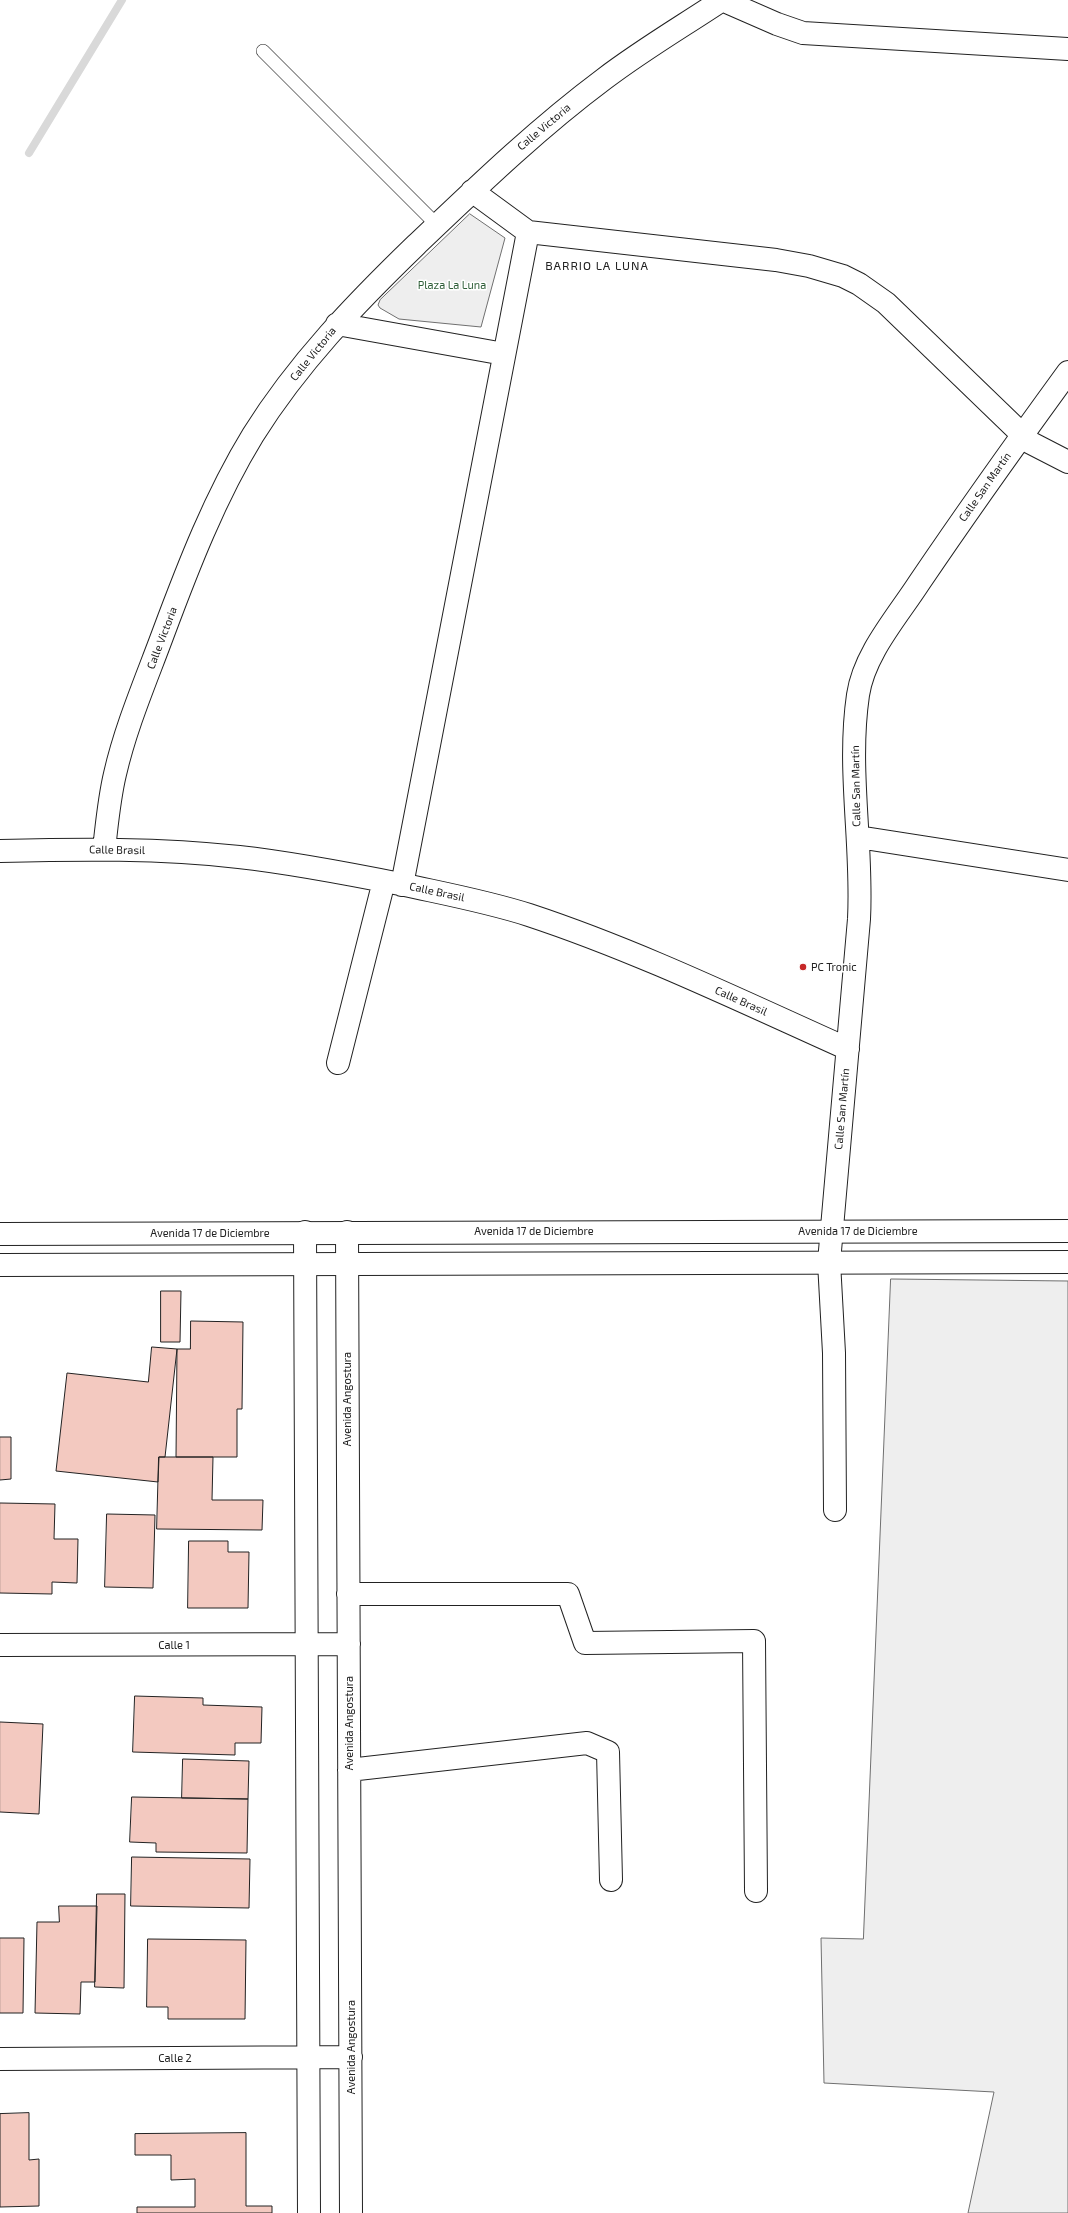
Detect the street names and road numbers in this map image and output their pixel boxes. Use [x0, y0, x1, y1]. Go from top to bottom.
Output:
street label: Calle Victoria [515, 101, 573, 153]
street label: Calle Victoria [287, 324, 339, 384]
street label: Calle San Martín [956, 450, 1014, 524]
street label: Calle Victoria [144, 605, 180, 671]
street label: Calle San Martín [849, 745, 863, 827]
street label: Calle Brasil [89, 843, 145, 857]
street label: Calle Brasil [408, 880, 466, 904]
street label: Calle Brasil [713, 984, 769, 1018]
street label: Calle San Martín [832, 1068, 852, 1150]
street label: Avenida 17 de Diciembre [474, 1224, 594, 1238]
street label: Avenida 17 de Diciembre [798, 1224, 918, 1238]
street label: Avenida 17 de Diciembre [150, 1226, 270, 1240]
street label: Avenida Angostura [340, 1352, 354, 1446]
street label: Calle 1 [158, 1638, 190, 1652]
street label: Avenida Angostura [342, 1676, 356, 1770]
street label: Avenida Angostura [344, 2000, 358, 2094]
street label: Calle 2 [158, 2051, 192, 2065]

